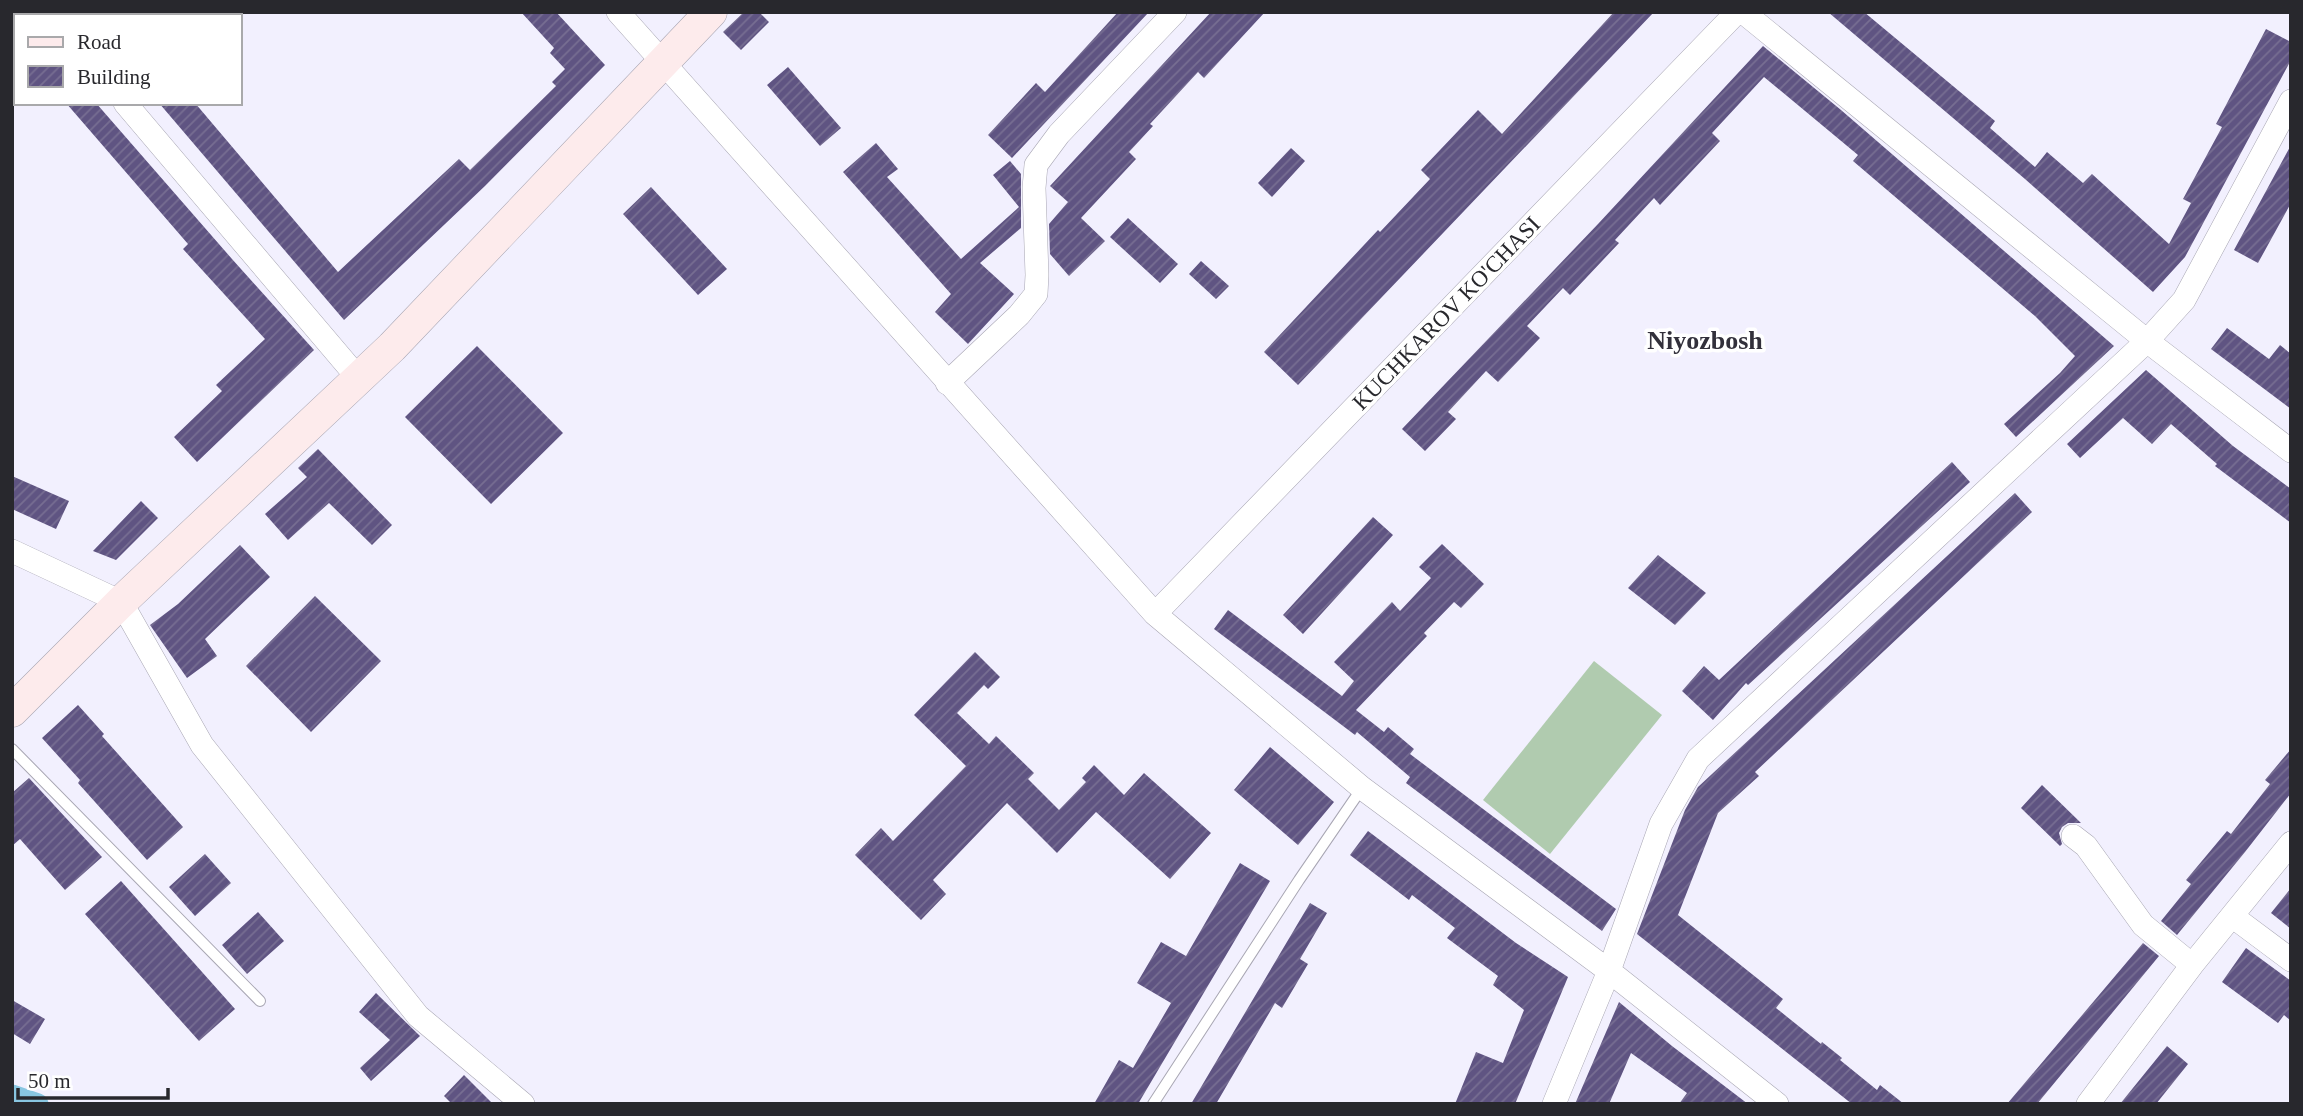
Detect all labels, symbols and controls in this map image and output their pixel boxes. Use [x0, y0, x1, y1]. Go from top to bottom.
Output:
legend [14, 14, 242, 105]
text: Road [77, 30, 122, 54]
text: Building [77, 65, 151, 89]
street label: KUCHKAROV KO'CHASI [1348, 212, 1545, 415]
district label: Niyozbosh [1647, 326, 1763, 355]
scale bar [18, 1056, 168, 1100]
text: 50 m [28, 1069, 71, 1093]

